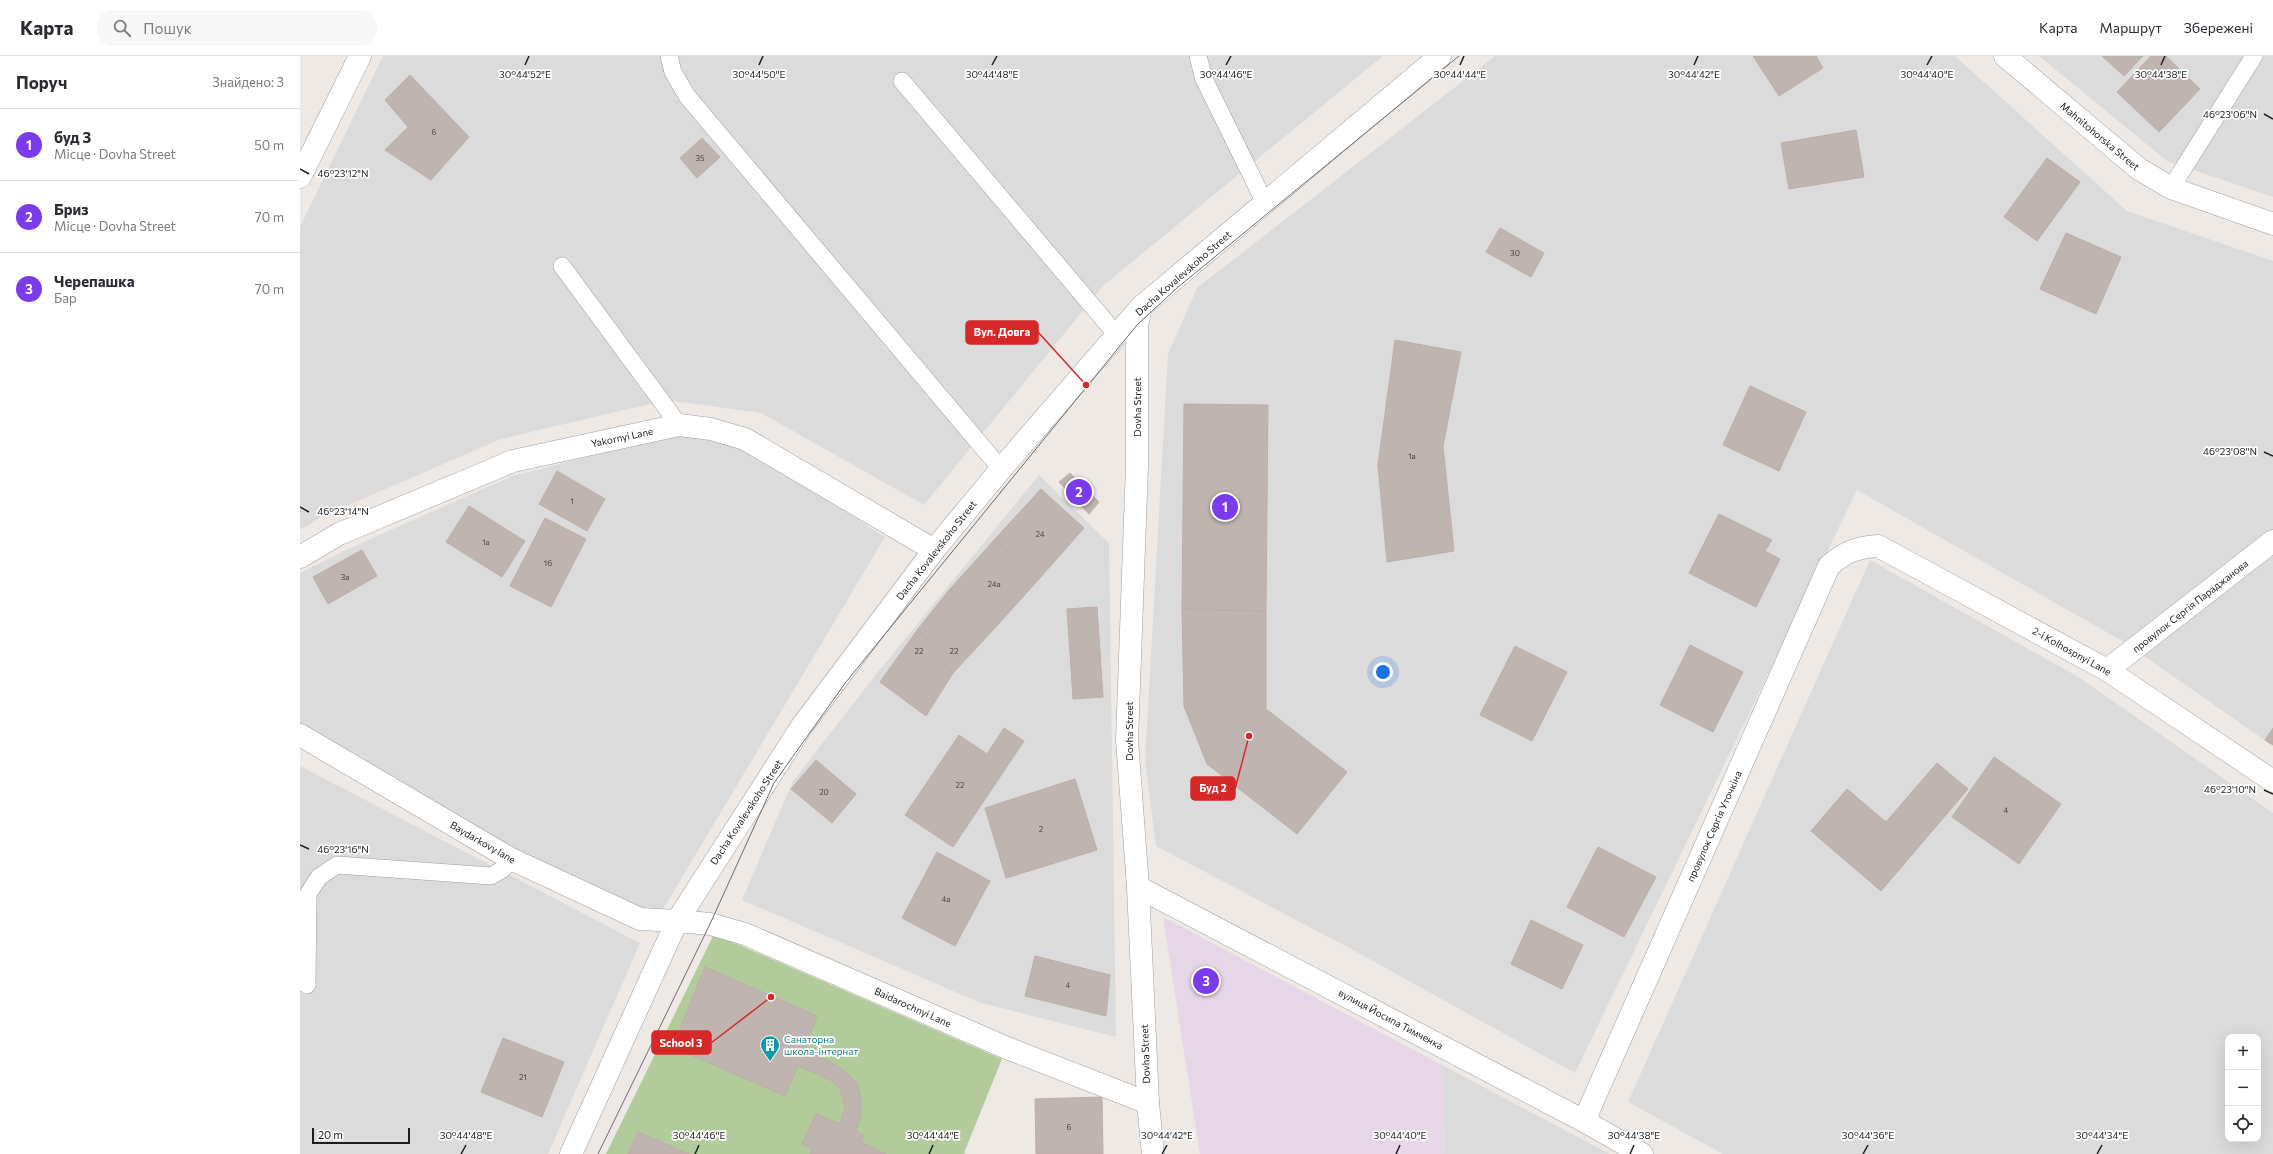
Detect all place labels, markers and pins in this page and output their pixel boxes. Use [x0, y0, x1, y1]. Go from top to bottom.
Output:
callout: Вул. Довга [966, 321, 1038, 344]
pin: 2 [1066, 477, 1092, 507]
pin: 1 [1212, 492, 1238, 522]
callout: Буд 2 [1191, 777, 1235, 800]
pin: 3 [1193, 966, 1219, 996]
callout: School 3 [652, 1031, 711, 1054]
place label: Санаторна школа-інтернат [784, 1033, 858, 1057]
building icon: Санаторна школа-інтернат [759, 1034, 781, 1062]

